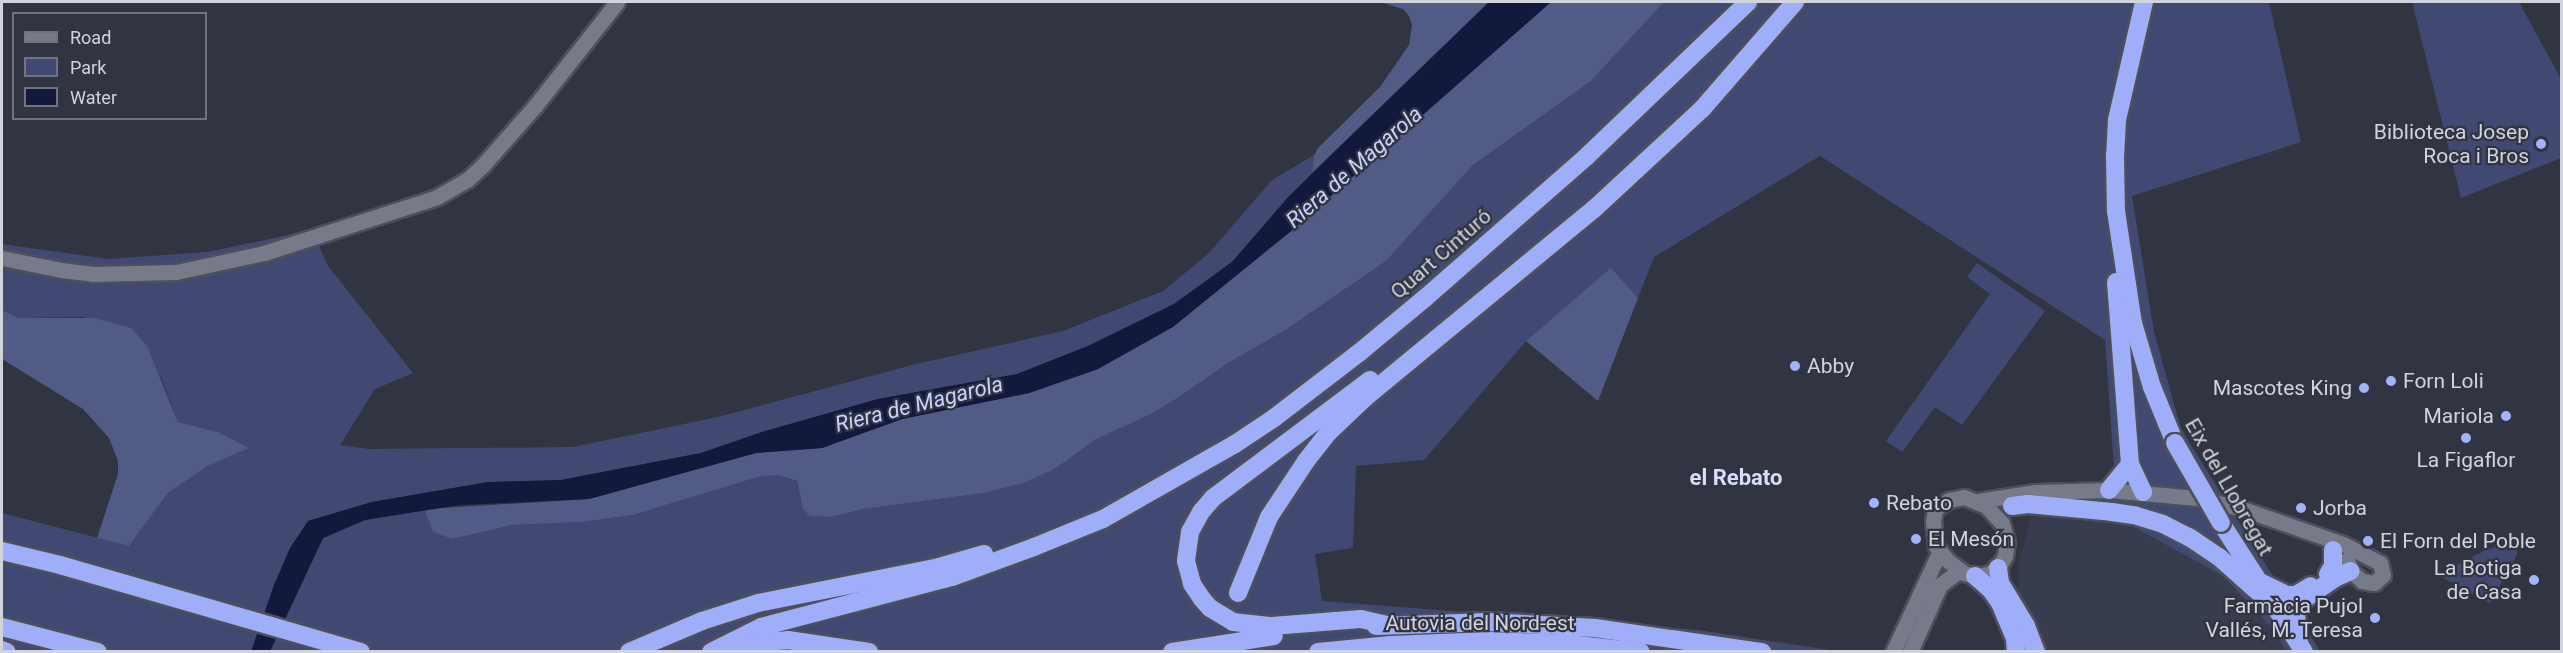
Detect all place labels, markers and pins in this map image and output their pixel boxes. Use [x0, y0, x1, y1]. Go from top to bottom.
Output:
place label: Biblioteca Josep Roca i Bros [2374, 119, 2529, 169]
marker: Biblioteca Josep Roca i Bros [2534, 137, 2548, 151]
place label: Abby [1807, 353, 1854, 379]
marker: Abby [1788, 359, 1802, 373]
place label: Forn Loli [2403, 368, 2484, 394]
marker: Forn Loli [2384, 374, 2398, 388]
place label: Mascotes King [2213, 375, 2352, 401]
marker: Mascotes King [2357, 381, 2371, 395]
place label: Mariola [2424, 403, 2494, 429]
marker: Mariola [2499, 409, 2513, 423]
marker: La Figaflor [2459, 431, 2473, 445]
place label: La Figaflor [2417, 447, 2515, 473]
place label: Rebato [1886, 490, 1952, 516]
place label: Jorba [2313, 495, 2367, 521]
marker: Rebato [1867, 496, 1881, 510]
marker: Jorba [2294, 501, 2308, 515]
place label: El Mesón [1928, 526, 2014, 552]
place label: El Forn del Poble [2380, 528, 2536, 554]
marker: El Mesón [1909, 532, 1923, 546]
marker: El Forn del Poble [2361, 534, 2375, 548]
place label: La Botiga de Casa [2434, 555, 2522, 605]
marker: La Botiga de Casa [2527, 573, 2541, 587]
place label: Farmàcia Pujol Vallés, M. Teresa [2205, 593, 2363, 643]
marker: Farmàcia Pujol Vallés, M. Teresa [2368, 611, 2382, 625]

